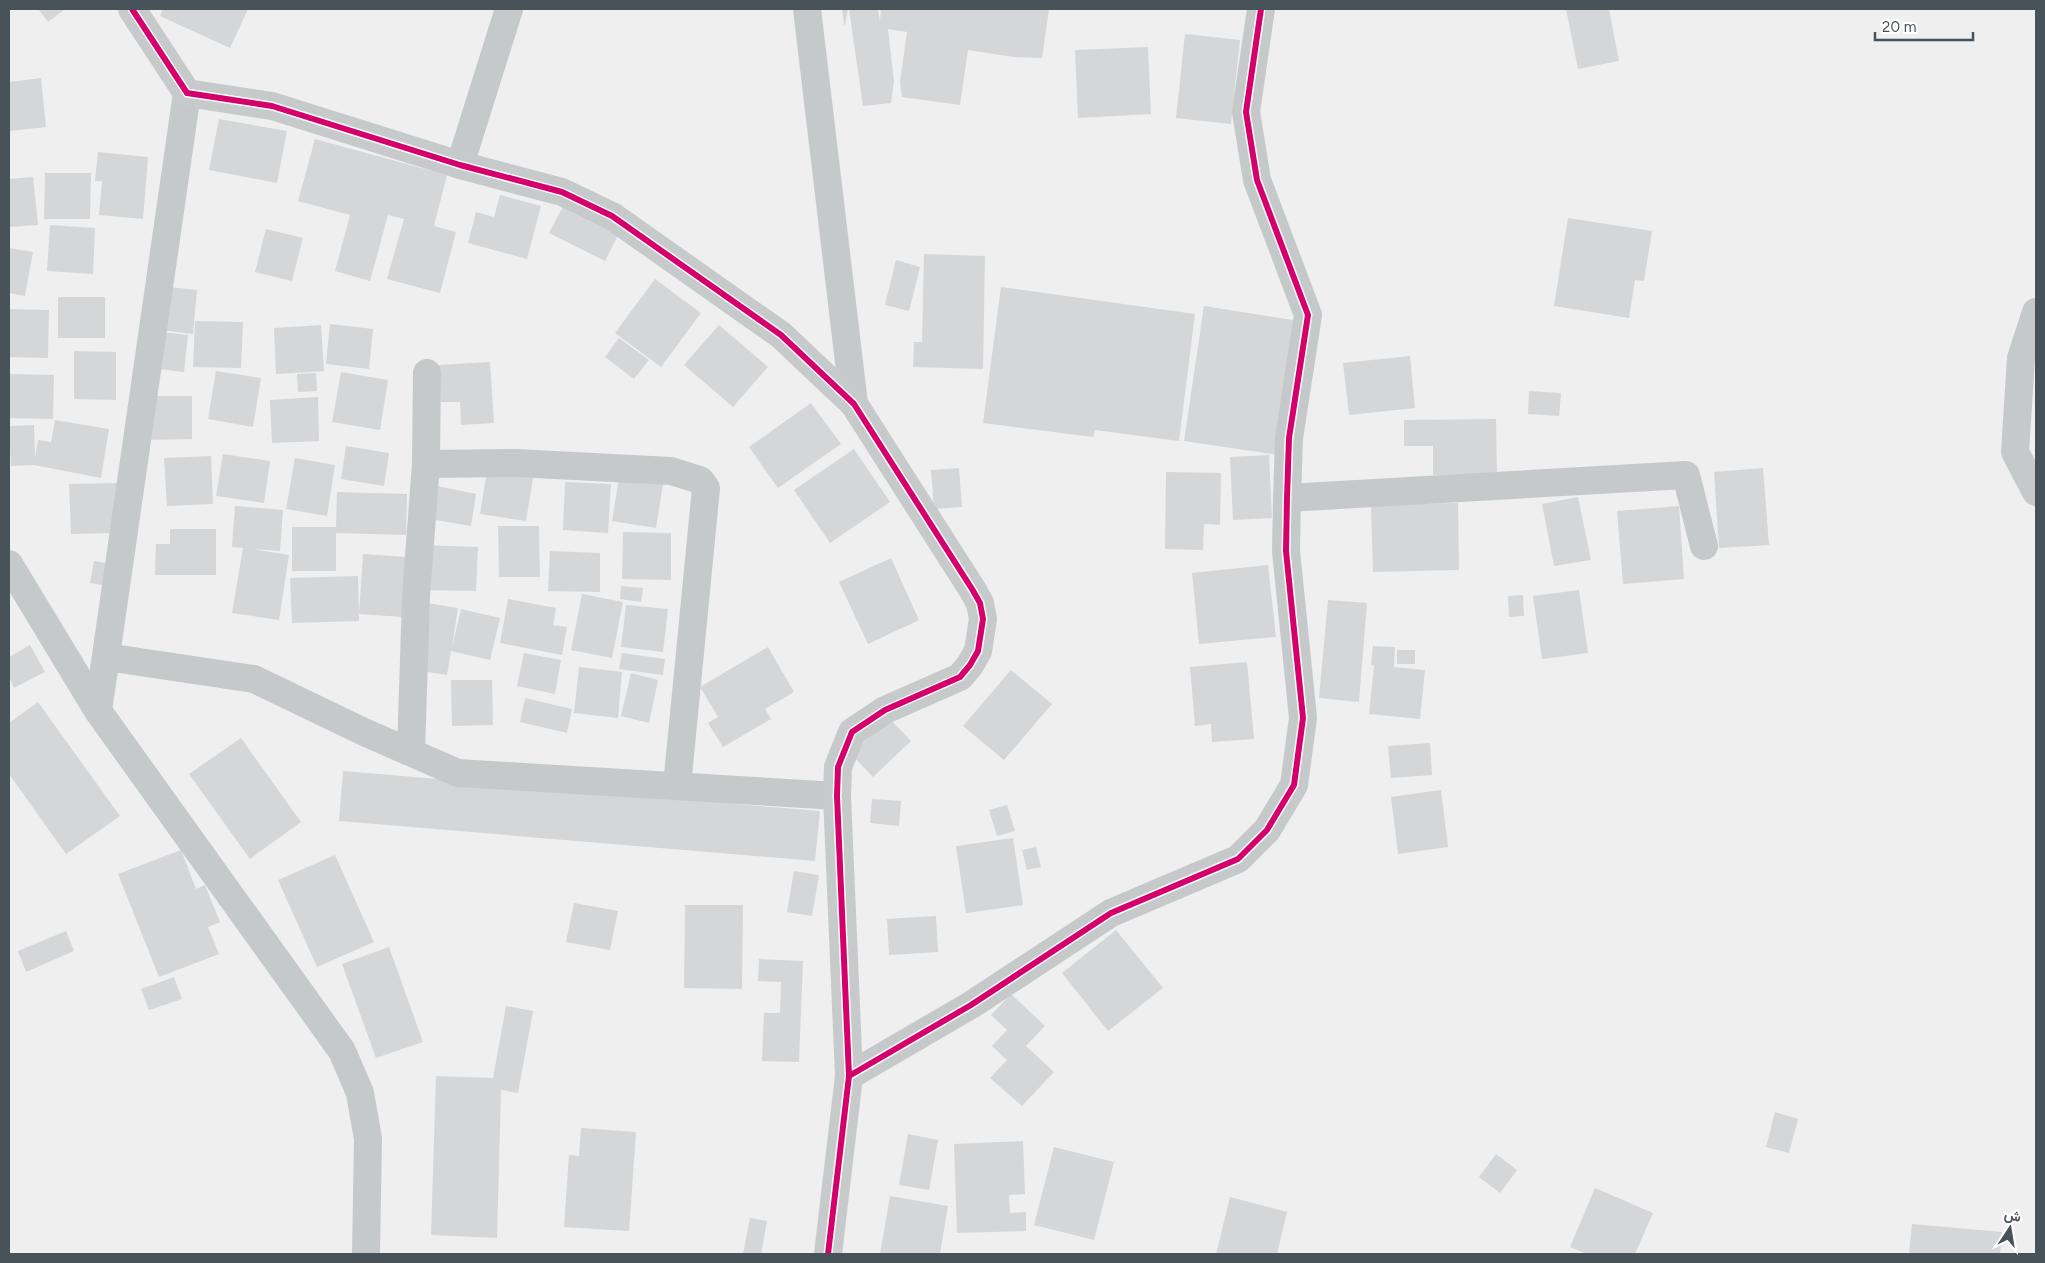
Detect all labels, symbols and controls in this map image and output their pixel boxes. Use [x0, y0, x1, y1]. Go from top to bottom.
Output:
scale bar [1875, 10, 1972, 42]
text: 20 m [1882, 18, 1916, 36]
north arrow [1985, 1203, 2035, 1253]
text: ش [2003, 1206, 2023, 1226]

